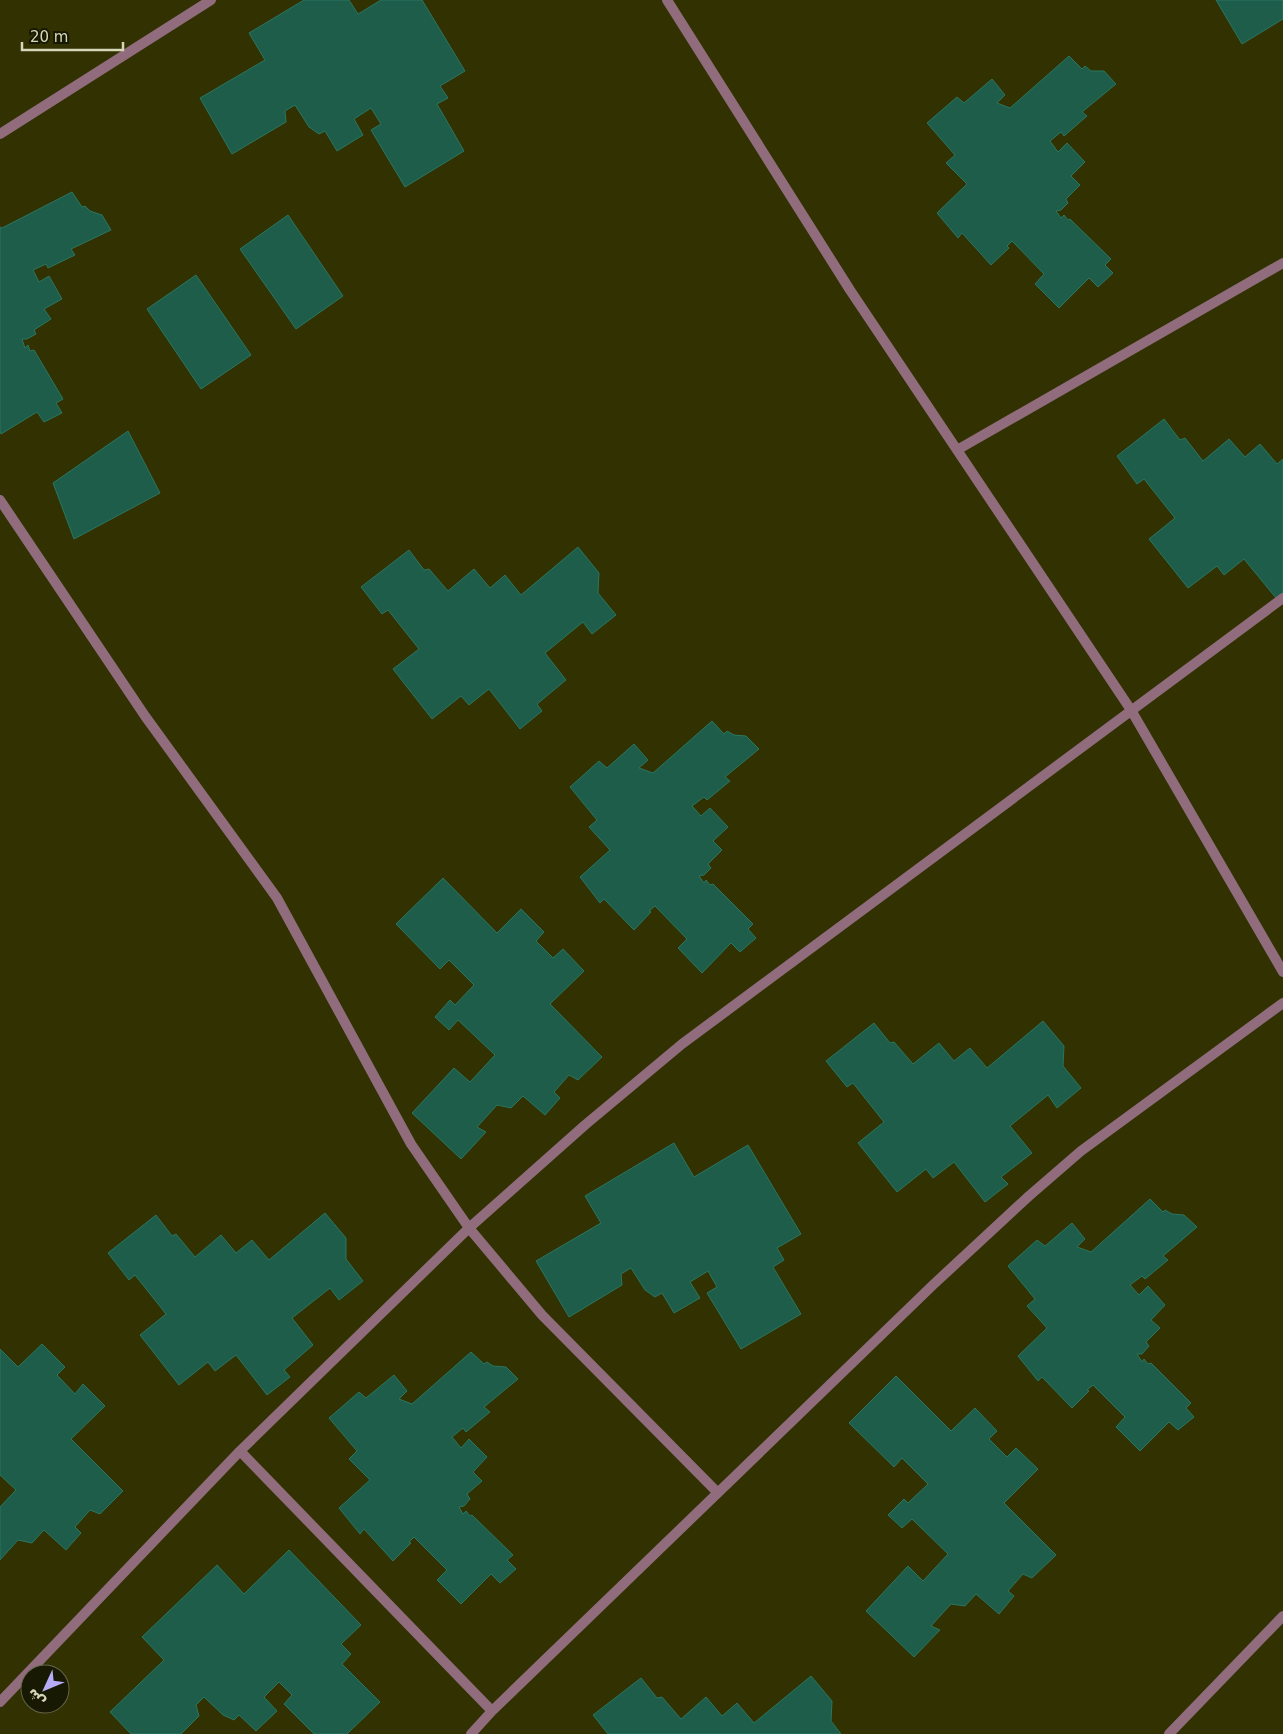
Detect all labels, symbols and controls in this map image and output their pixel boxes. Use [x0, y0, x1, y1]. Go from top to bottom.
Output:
scale bar [22, 20, 124, 52]
text: 20 m [30, 28, 68, 46]
north arrow [20, 1664, 70, 1714]
text: ش [23, 1686, 48, 1711]

